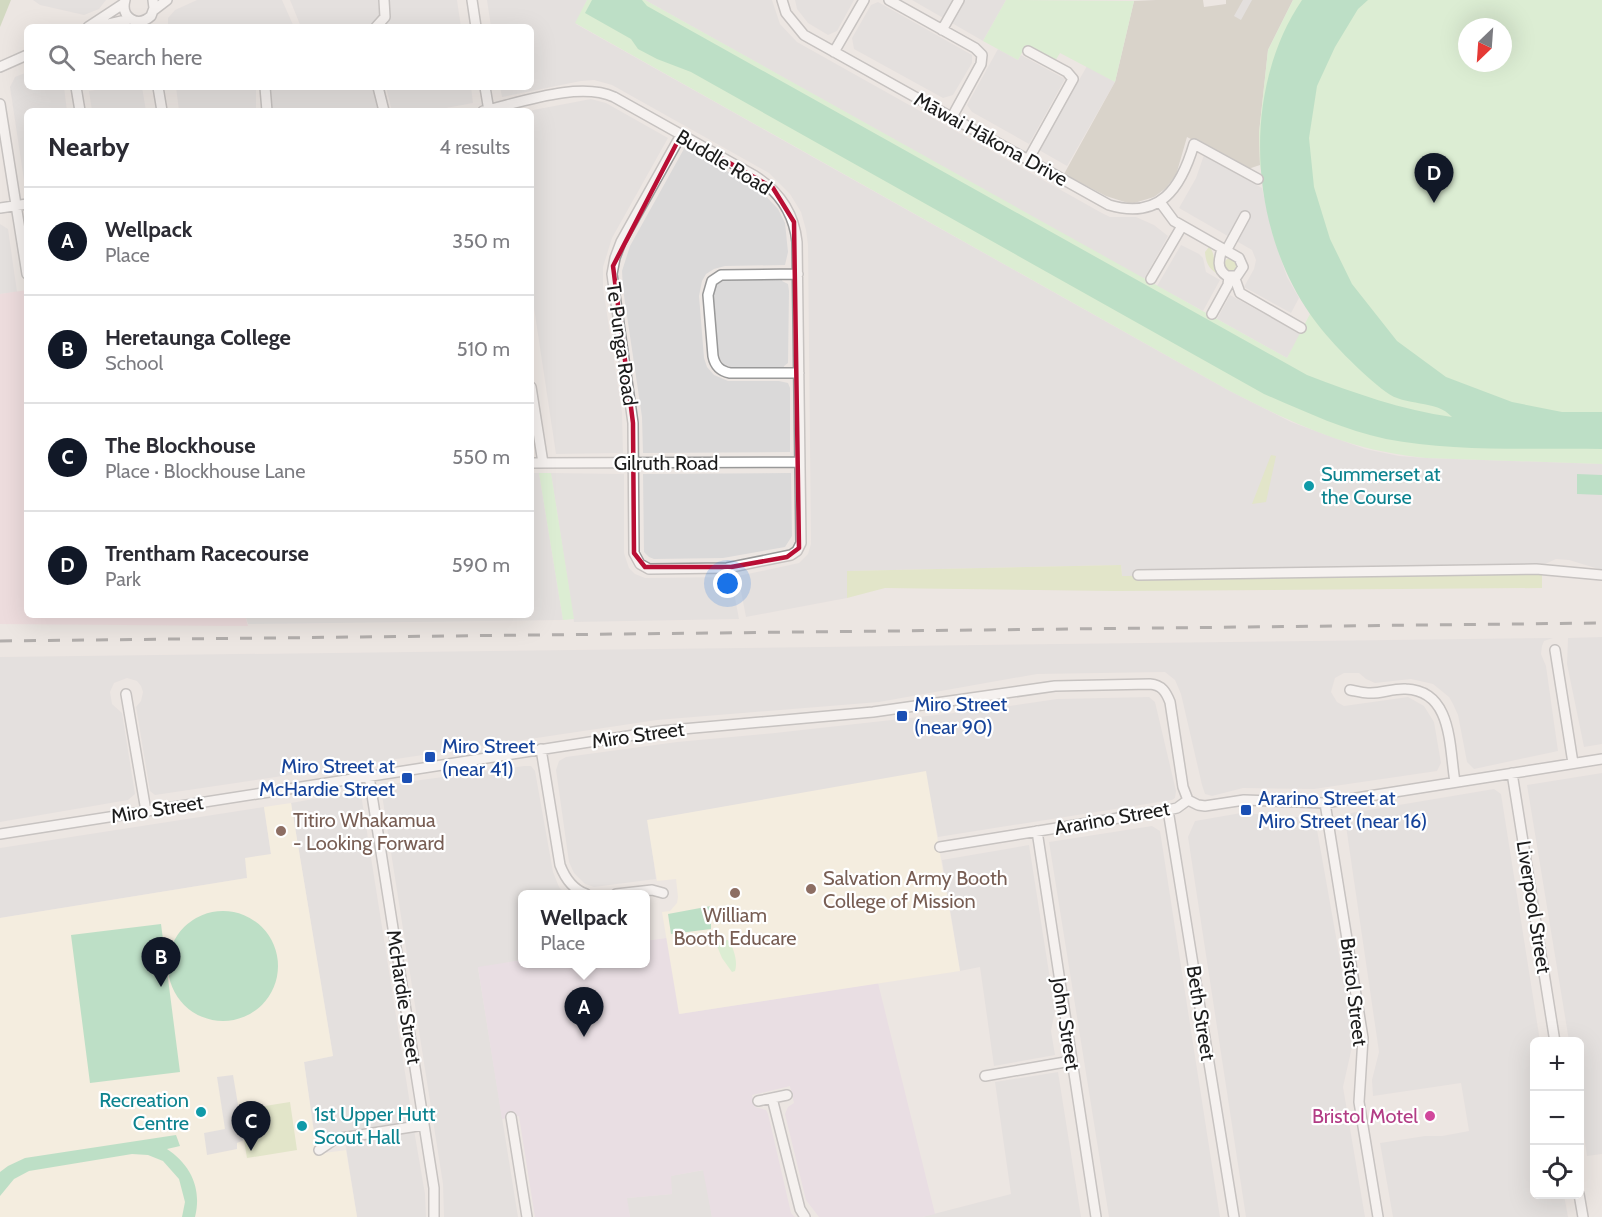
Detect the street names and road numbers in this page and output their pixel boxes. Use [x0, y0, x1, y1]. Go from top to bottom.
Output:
street label: Māwai Hākona Drive [910, 87, 1072, 191]
street label: Buddle Road [672, 124, 776, 200]
street label: Te Punga Road [601, 281, 643, 407]
street label: Gilruth Road [614, 451, 718, 475]
street label: Miro Street [590, 717, 686, 753]
street label: Miro Street [109, 790, 205, 828]
street label: Ararino Street [1052, 796, 1172, 840]
street label: Liverpool Street [1512, 839, 1556, 975]
street label: McHardie Street [382, 928, 427, 1066]
street label: Bristol Street [1335, 936, 1373, 1048]
street label: Beth Street [1182, 964, 1220, 1062]
street label: John Street [1047, 975, 1085, 1072]

